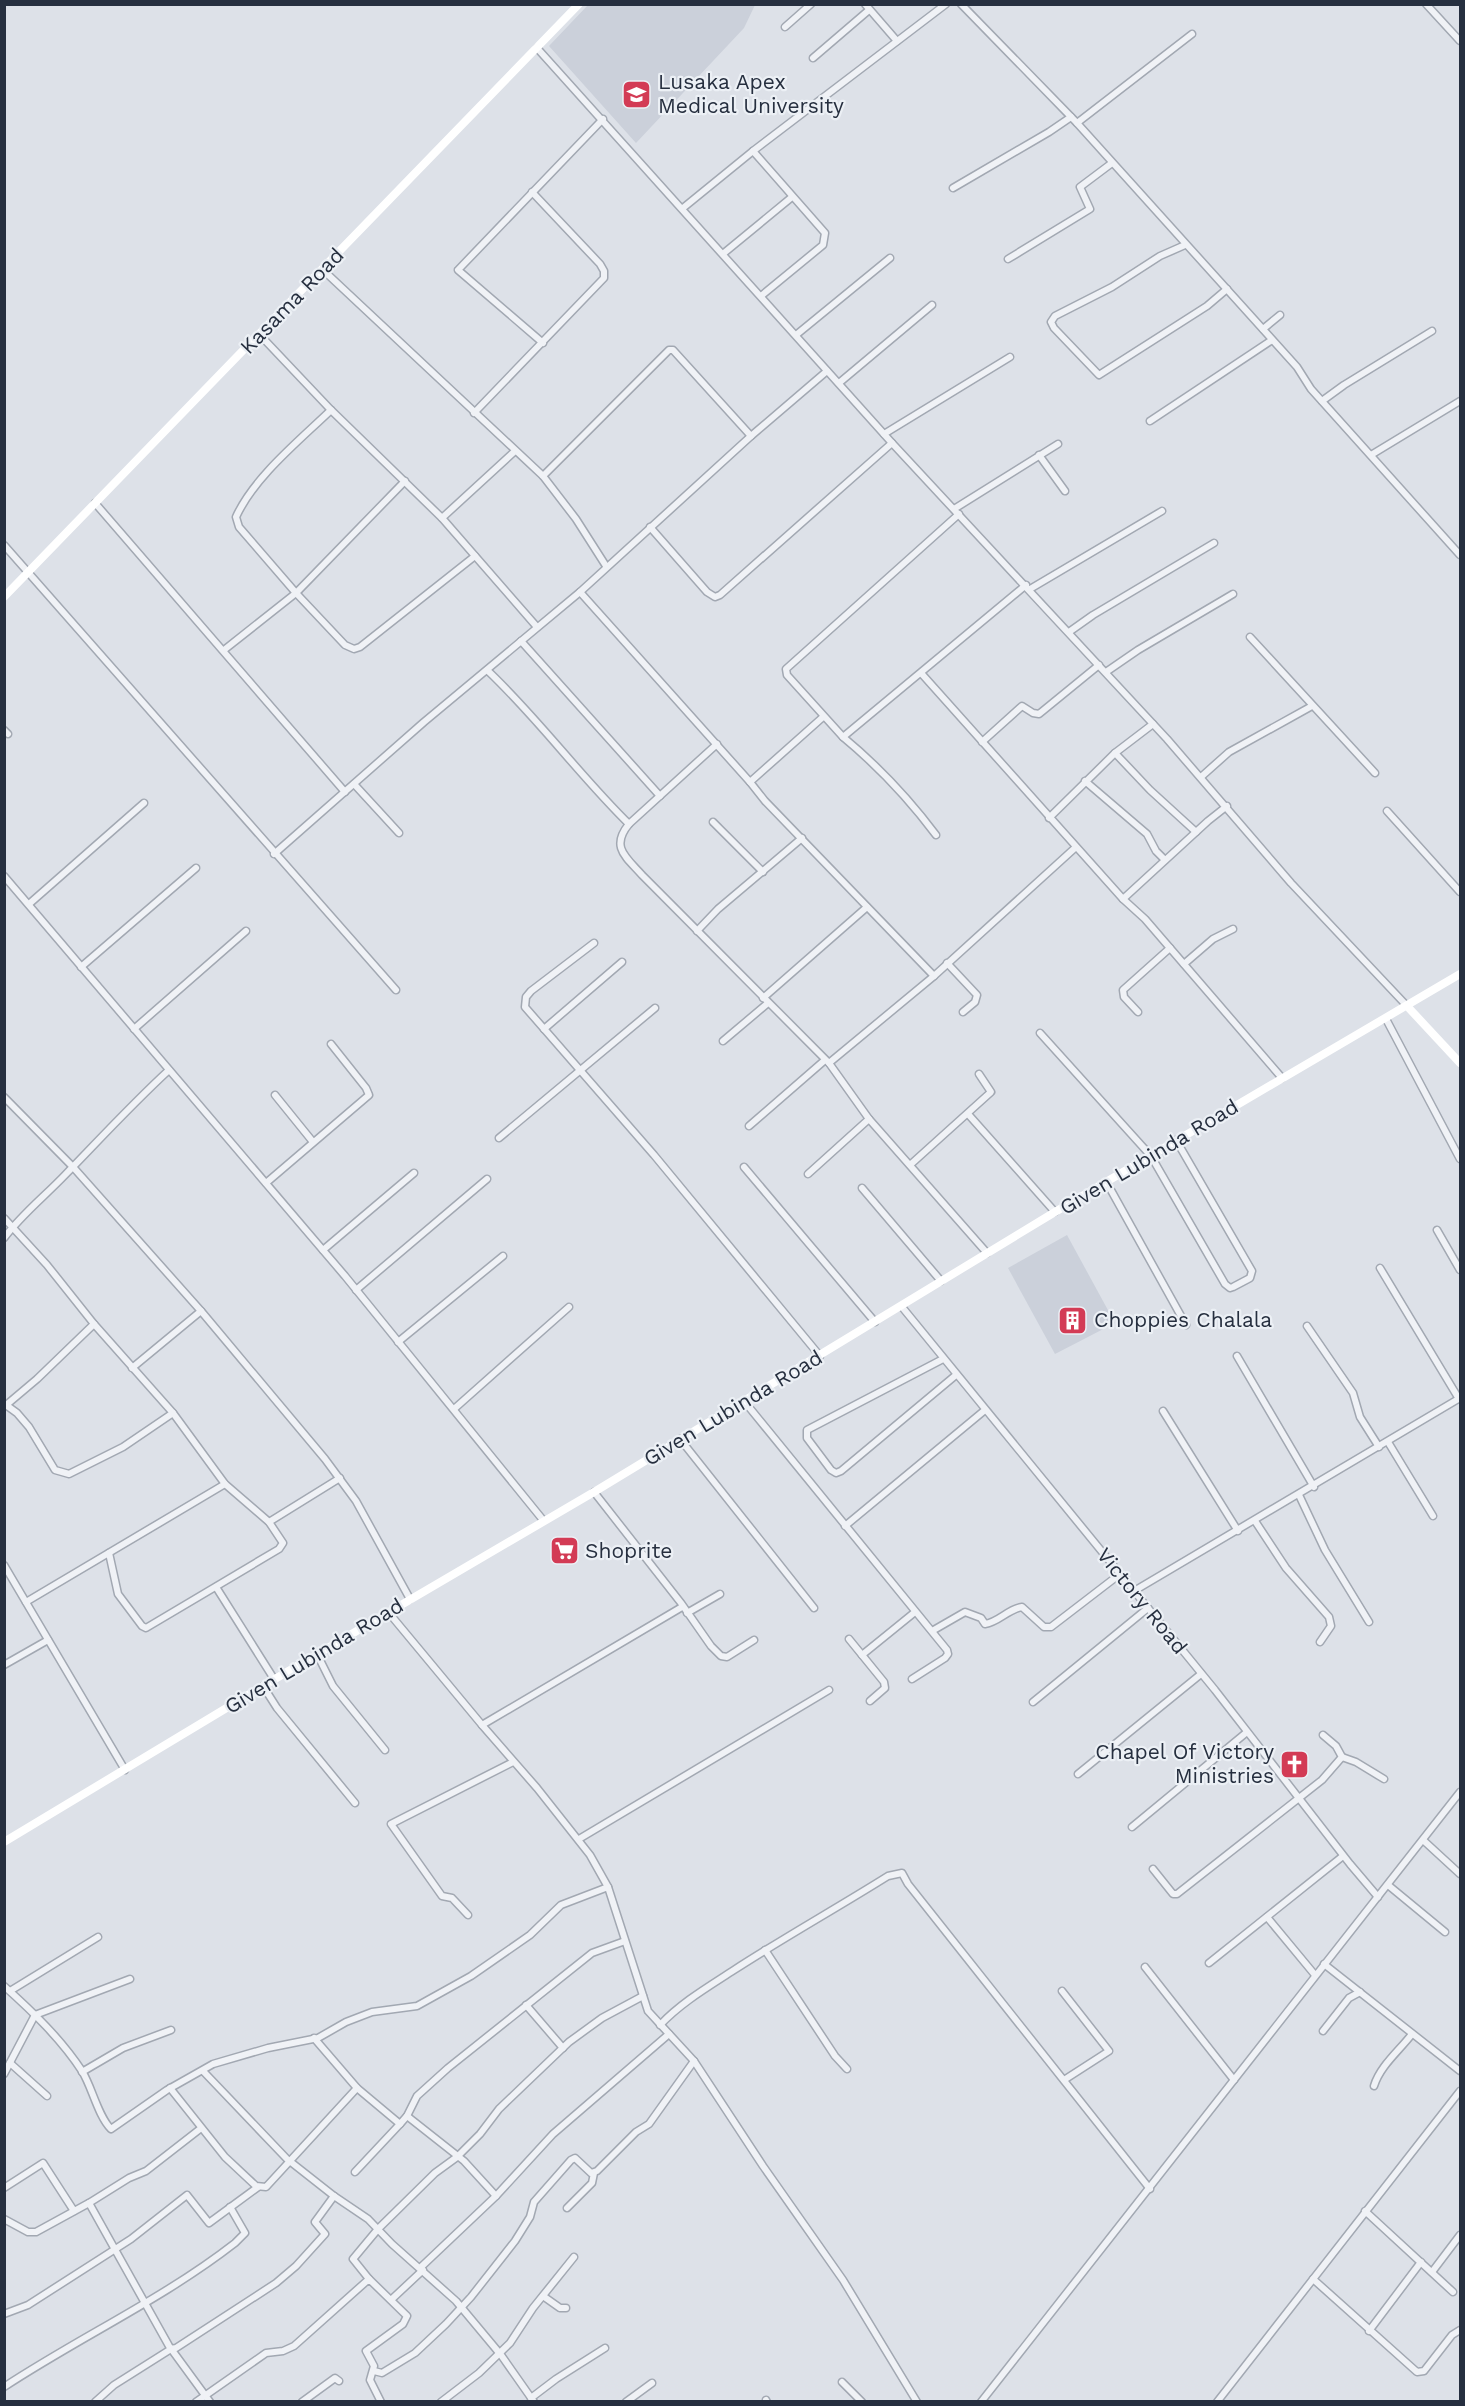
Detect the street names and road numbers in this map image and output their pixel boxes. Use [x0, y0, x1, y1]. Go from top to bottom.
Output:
street label: Kasama Road [235, 242, 349, 359]
street label: Given Lubinda Road [1055, 1093, 1243, 1220]
street label: Given Lubinda Road [639, 1344, 827, 1471]
street label: Victory Road [1092, 1542, 1193, 1659]
street label: Given Lubinda Road [220, 1592, 408, 1719]

